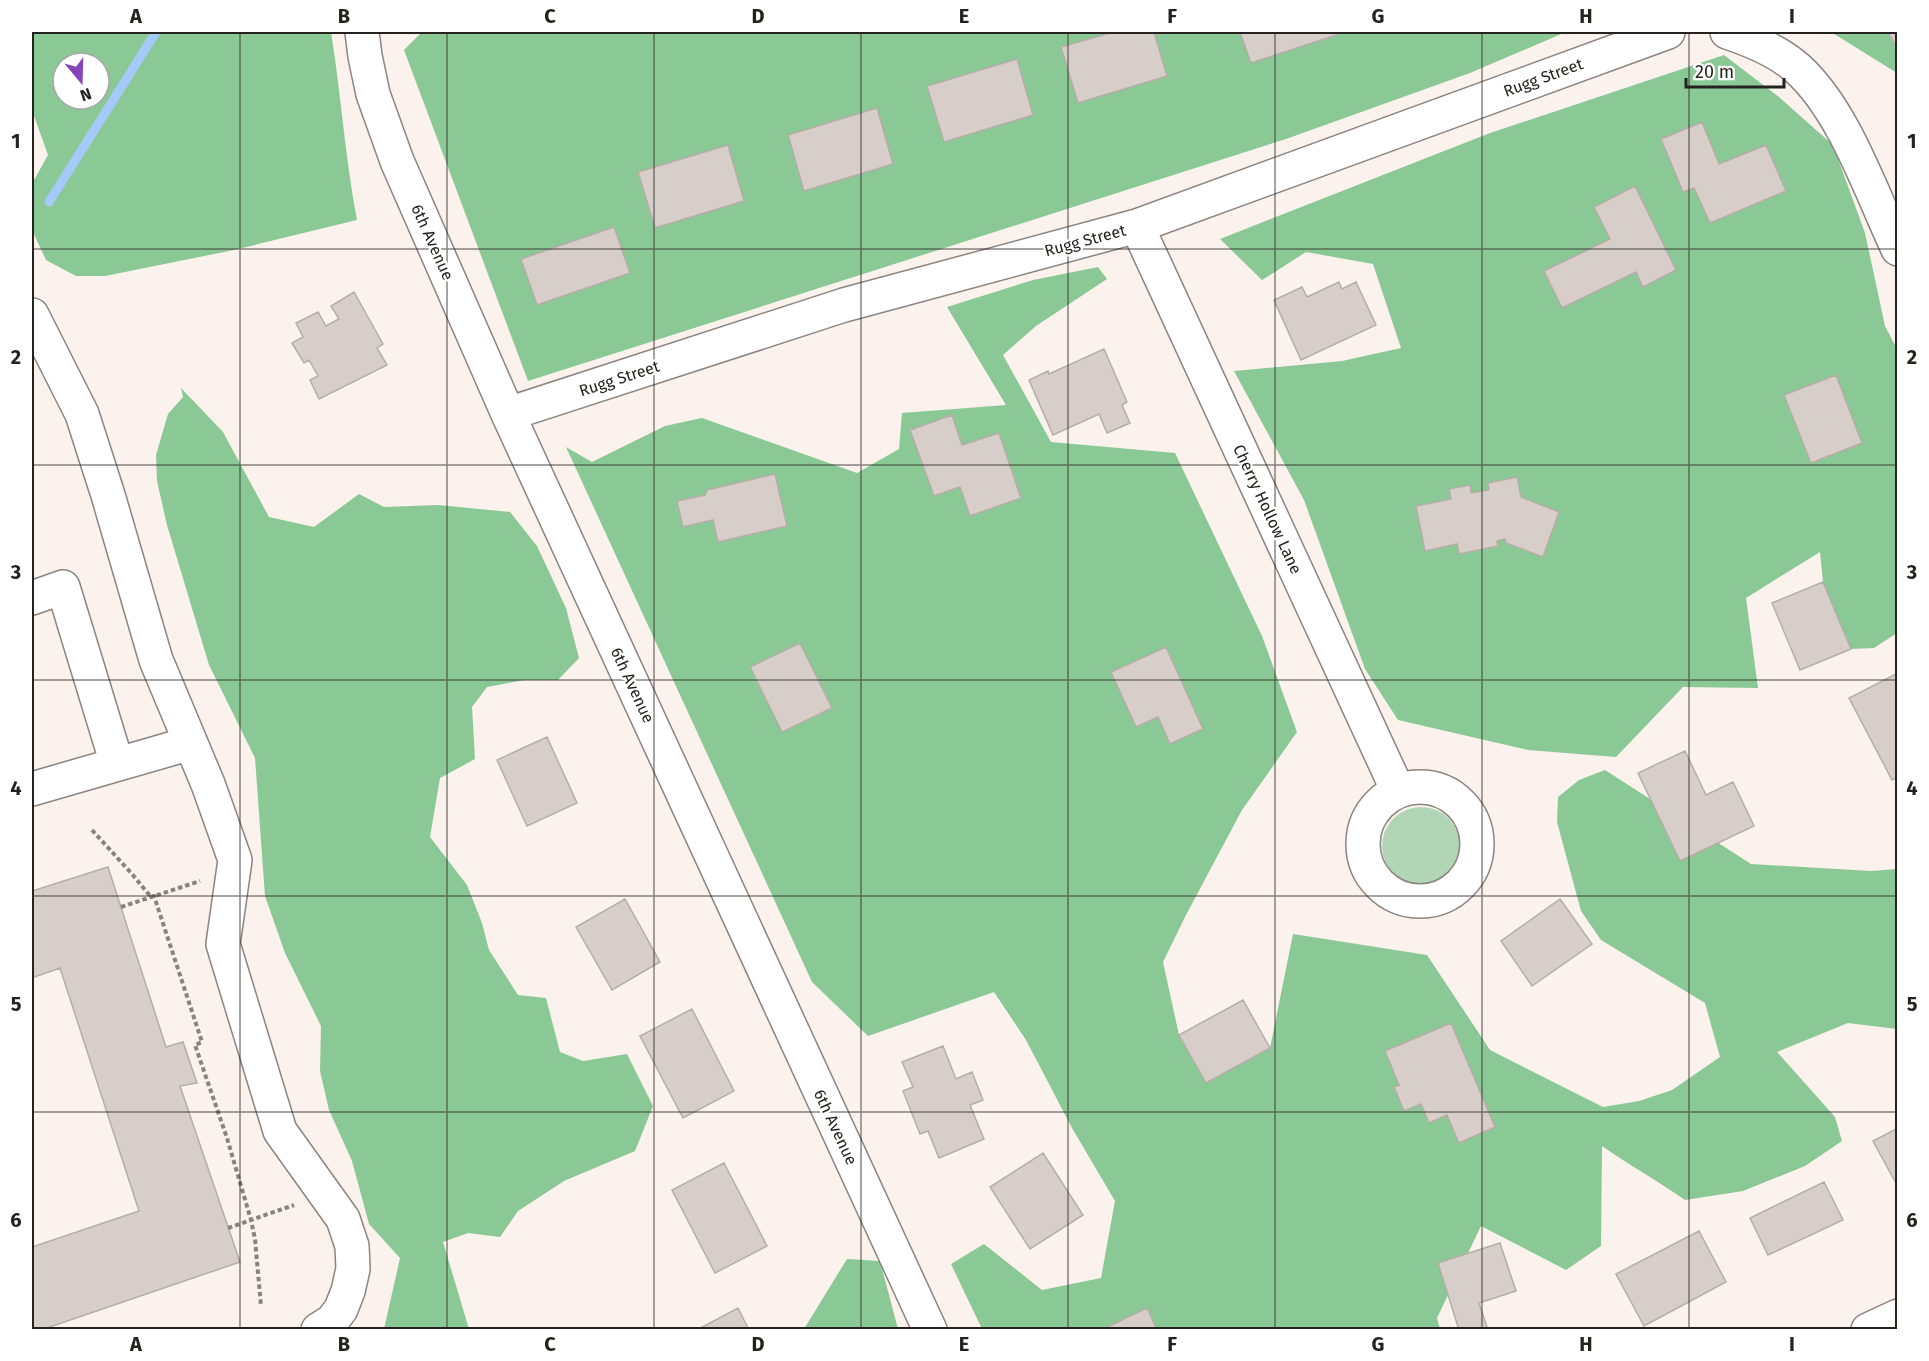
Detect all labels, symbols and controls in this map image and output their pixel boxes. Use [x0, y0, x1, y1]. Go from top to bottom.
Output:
text: A [129, 4, 143, 28]
text: B [338, 4, 350, 28]
text: C [544, 4, 556, 28]
text: D [751, 4, 765, 28]
text: E [959, 4, 969, 28]
text: F [1167, 4, 1177, 28]
text: G [1372, 4, 1384, 28]
text: H [1579, 4, 1593, 28]
text: I [1789, 4, 1795, 28]
north arrow [51, 51, 111, 111]
scale bar [1686, 51, 1784, 89]
street label: Rugg Street [1501, 54, 1586, 101]
text: 20 m [1695, 61, 1734, 83]
text: N [78, 84, 94, 105]
text: 1 [11, 129, 21, 153]
text: 1 [1907, 129, 1917, 153]
street label: 6th Avenue [407, 201, 458, 283]
street label: Rugg Street [1042, 220, 1128, 260]
text: 2 [11, 345, 21, 369]
text: 2 [1907, 345, 1917, 369]
street label: Rugg Street [577, 357, 662, 400]
street label: Cherry Hollow Lane [1229, 442, 1306, 577]
text: 3 [10, 560, 21, 584]
text: 3 [1906, 560, 1917, 584]
street label: 6th Avenue [607, 644, 658, 726]
text: 4 [10, 776, 22, 800]
text: 4 [1906, 776, 1918, 800]
text: 5 [11, 992, 22, 1016]
text: 5 [1907, 992, 1918, 1016]
street label: 6th Avenue [810, 1086, 861, 1168]
text: 6 [10, 1208, 22, 1232]
text: 6 [1906, 1208, 1918, 1232]
text: A [129, 1332, 143, 1356]
text: B [338, 1332, 350, 1356]
text: C [544, 1332, 556, 1356]
text: D [751, 1332, 765, 1356]
text: E [959, 1332, 969, 1356]
text: F [1167, 1332, 1177, 1356]
text: G [1372, 1332, 1384, 1356]
text: H [1579, 1332, 1593, 1356]
text: I [1789, 1332, 1795, 1356]

